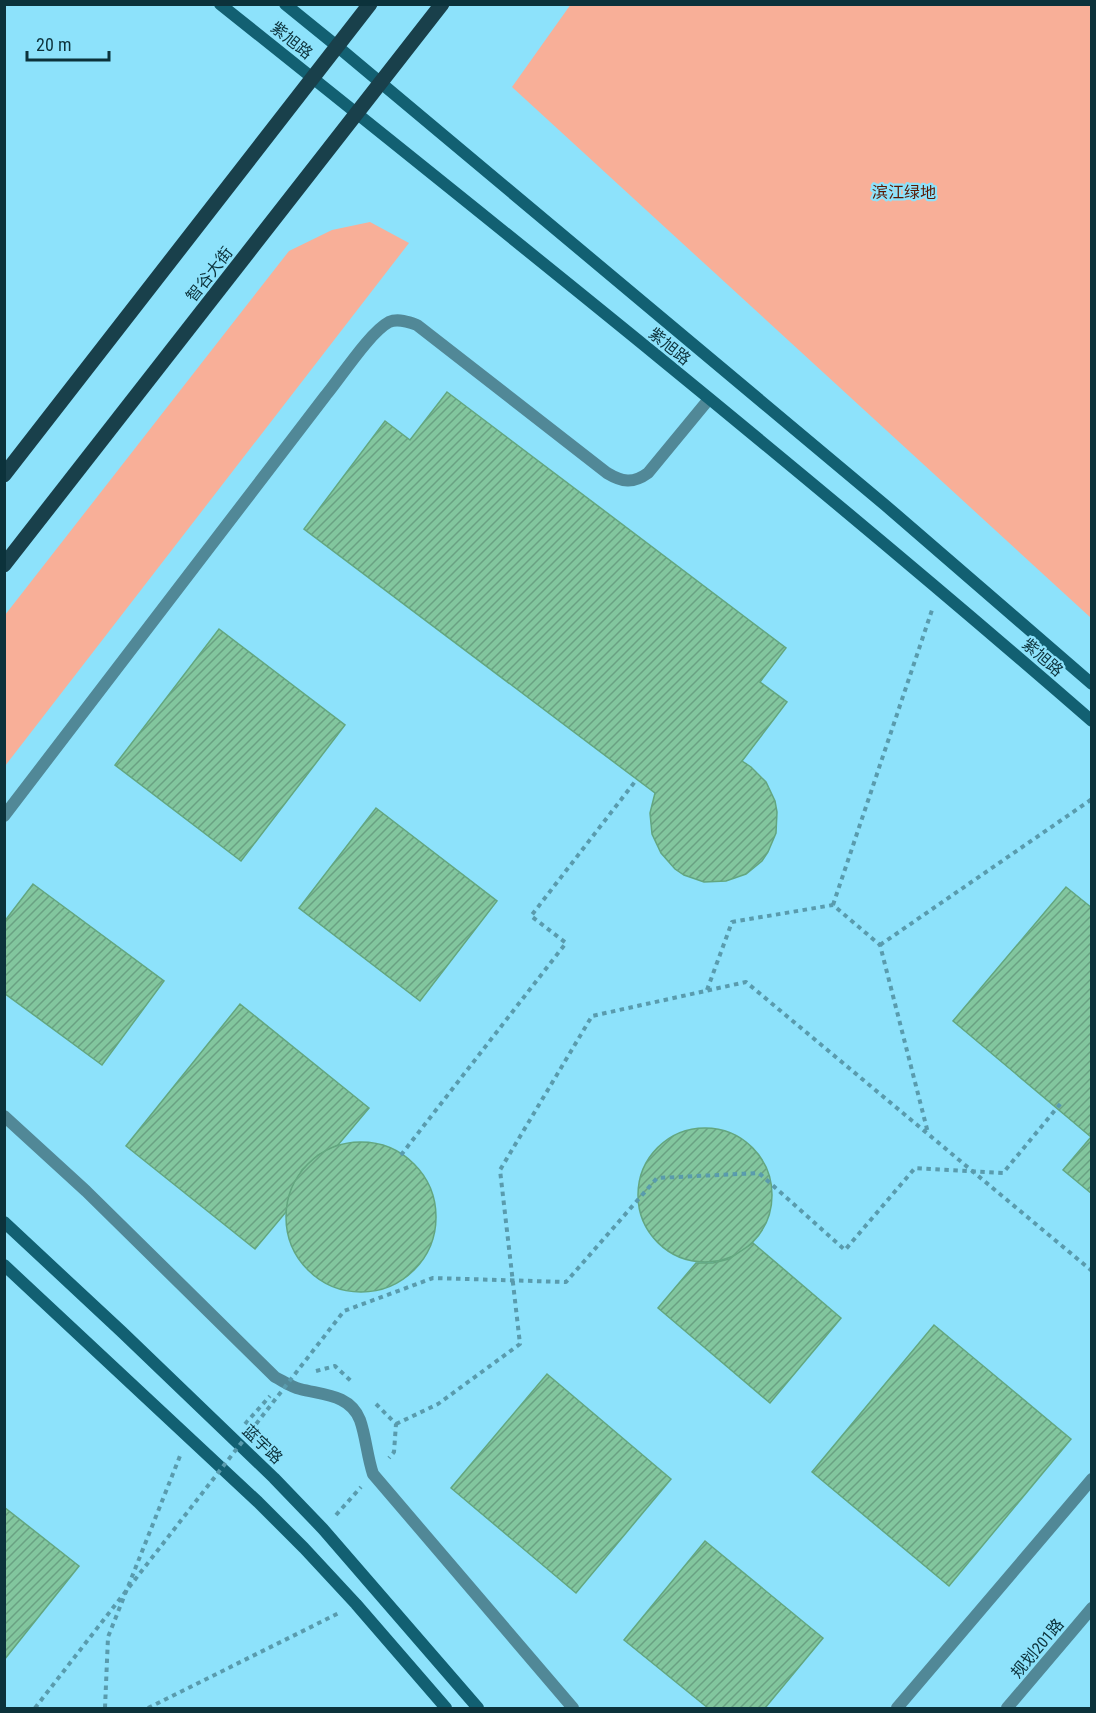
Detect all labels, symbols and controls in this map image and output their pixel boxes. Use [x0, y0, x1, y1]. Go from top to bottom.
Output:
street label: 紫旭路 [267, 18, 316, 63]
scale bar [27, 24, 110, 62]
text: 20 m [36, 34, 71, 55]
park label: 滨江绿地 [872, 183, 936, 202]
street label: 智谷大街 [182, 243, 237, 305]
street label: 紫旭路 [645, 324, 694, 369]
street label: 紫旭路 [1018, 634, 1067, 680]
street label: 蓝宇路 [239, 1421, 287, 1468]
street label: 规划201路 [1007, 1615, 1068, 1682]

